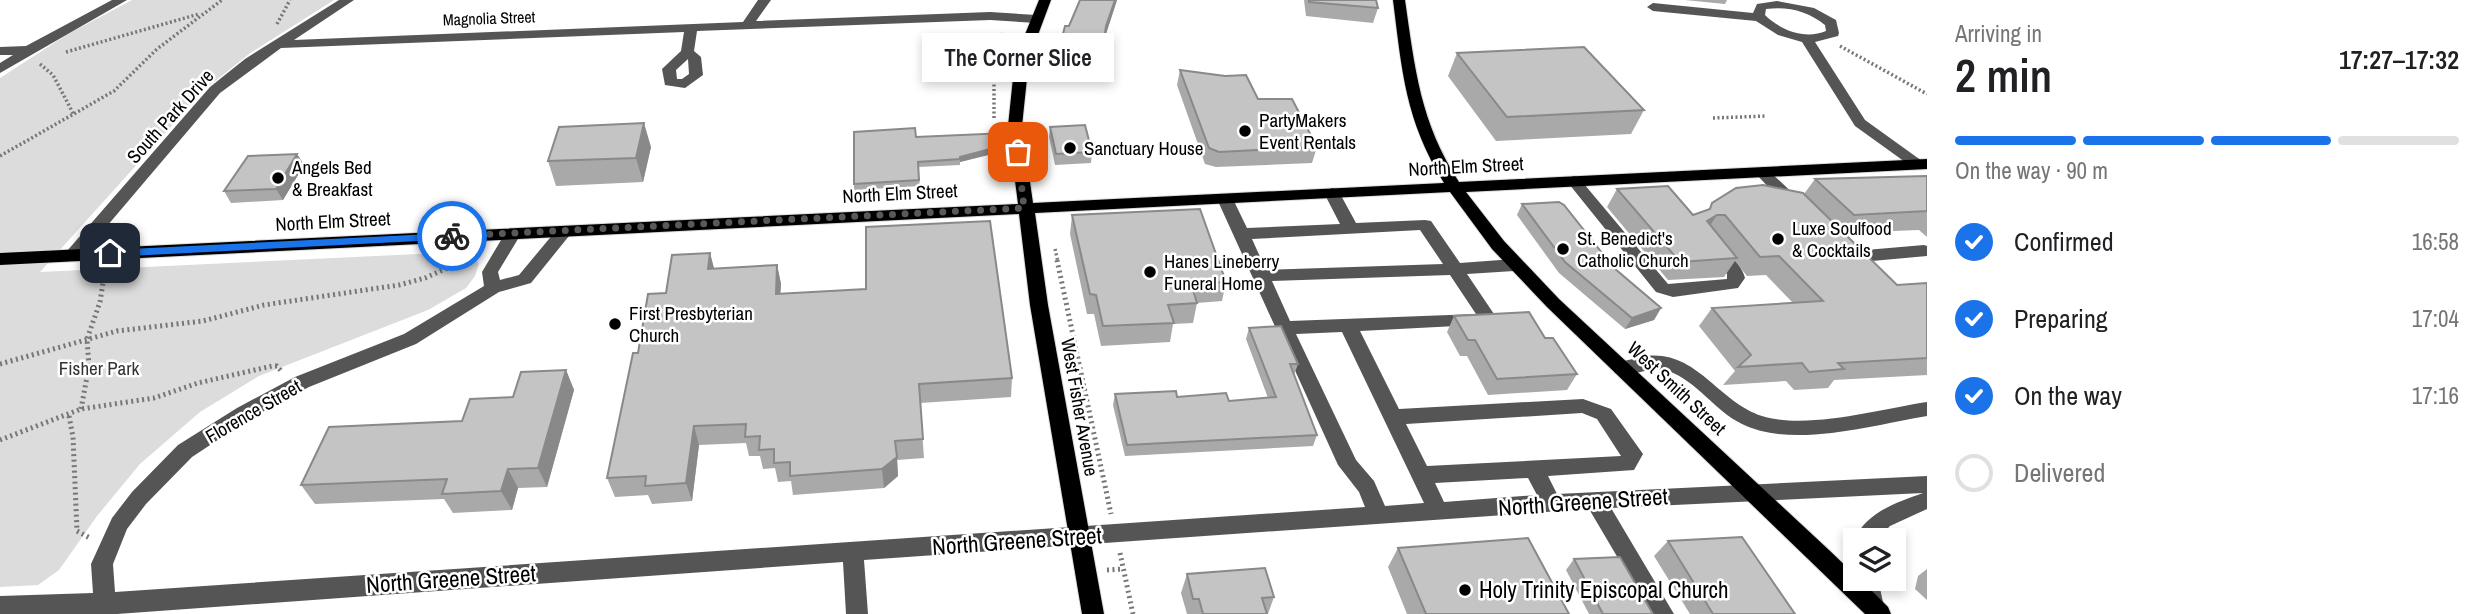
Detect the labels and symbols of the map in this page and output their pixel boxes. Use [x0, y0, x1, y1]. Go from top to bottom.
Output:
street label: Magnolia Street [442, 5, 536, 31]
callout: The Corner Slice [922, 33, 1114, 82]
street label: South Park Drive [121, 63, 219, 169]
place label: PartyMakers Event Rentals [1259, 107, 1356, 155]
pin [988, 122, 1048, 182]
marker: PartyMakers Event Rentals [1237, 123, 1253, 139]
place label: Sanctuary House [1084, 135, 1204, 161]
marker: Sanctuary House [1062, 140, 1078, 156]
street label: North Elm Street [1408, 150, 1525, 182]
place label: Angels Bed & Breakfast [291, 154, 373, 202]
marker: Angels Bed & Breakfast [270, 170, 286, 186]
street label: North Elm Street [842, 177, 959, 209]
courier [417, 201, 487, 271]
street label: North Elm Street [275, 205, 392, 237]
place label: Luxe Soulfood & Cocktails [1792, 215, 1892, 263]
pin [80, 223, 140, 283]
place label: St. Benedict's Catholic Church [1577, 225, 1689, 273]
marker: Luxe Soulfood & Cocktails [1770, 231, 1786, 247]
marker: St. Benedict's Catholic Church [1555, 241, 1571, 257]
place label: Hanes Lineberry Funeral Home [1164, 248, 1279, 296]
marker: Hanes Lineberry Funeral Home [1142, 264, 1158, 280]
place label: First Presbyterian Church [629, 300, 753, 348]
marker: First Presbyterian Church [607, 316, 623, 332]
street label: West Smith Street [1622, 335, 1732, 441]
street label: West Fisher Avenue [1055, 336, 1105, 478]
park label: Fisher Park [59, 355, 139, 381]
street label: Florence Street [200, 373, 306, 449]
street label: North Greene Street [1497, 480, 1669, 523]
street label: North Greene Street [931, 519, 1103, 562]
street label: North Greene Street [365, 557, 537, 600]
place label: Holy Trinity Episcopal Church [1479, 574, 1729, 605]
marker: Holy Trinity Episcopal Church [1457, 582, 1473, 598]

